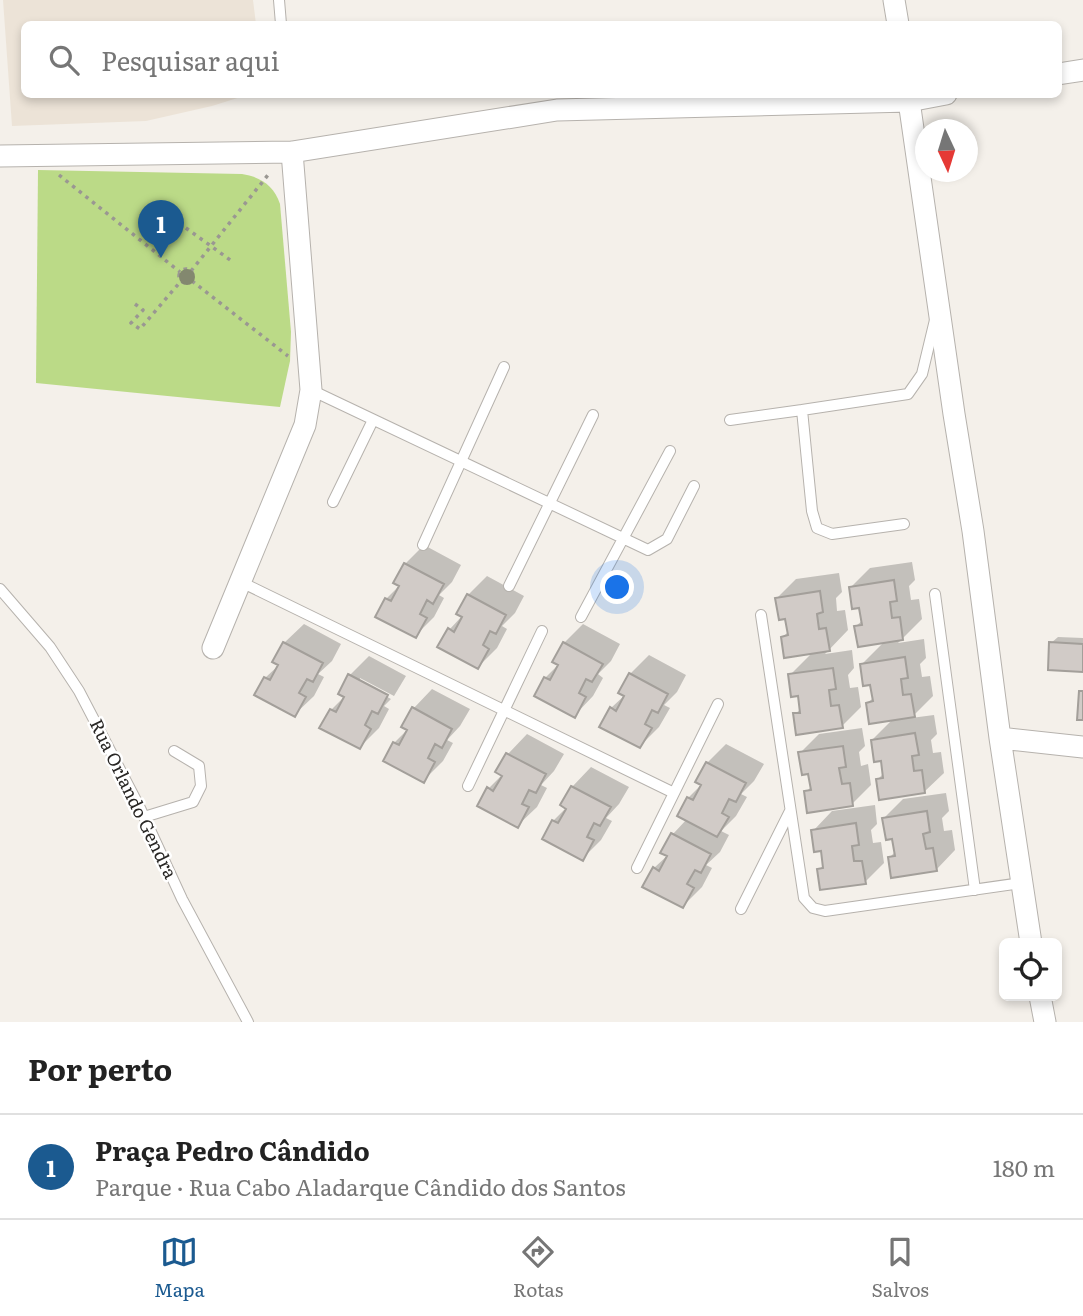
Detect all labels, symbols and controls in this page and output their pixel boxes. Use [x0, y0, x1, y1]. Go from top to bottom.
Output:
search box [21, 21, 1062, 98]
text: Pesquisar aqui [101, 40, 279, 79]
icon: search [45, 41, 83, 79]
north arrow [915, 119, 978, 182]
pin: 1 [138, 200, 184, 258]
your location [600, 570, 634, 604]
street label: Rua Orlando Gendra [84, 714, 185, 883]
map controls [999, 938, 1062, 1001]
button: locate [999, 938, 1062, 1001]
text: Por perto [28, 1046, 172, 1090]
text: Praça Pedro Cândido [95, 1130, 370, 1169]
text: 1 [46, 1150, 56, 1184]
text: 180 m [993, 1150, 1055, 1184]
text: Parque · Rua Cabo Aladarque Cândido dos Santos [95, 1169, 626, 1203]
tab: Mapa [154, 1233, 205, 1303]
tab: Rotas [513, 1233, 563, 1303]
tab: Salvos [871, 1233, 929, 1303]

